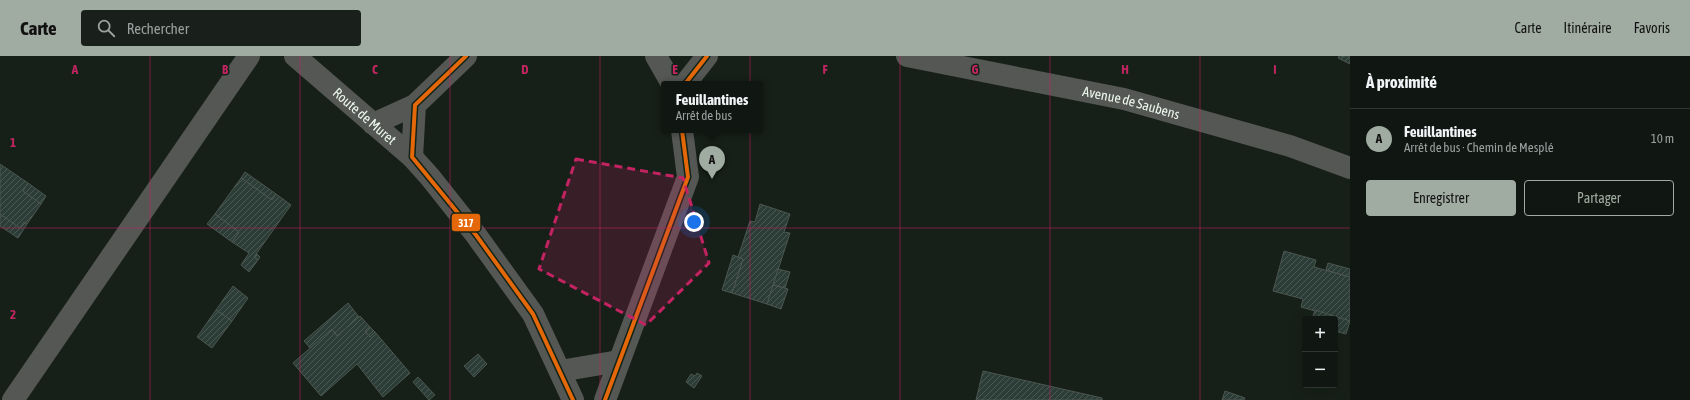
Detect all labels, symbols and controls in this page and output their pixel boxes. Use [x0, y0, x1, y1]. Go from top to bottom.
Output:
search box [81, 10, 361, 46]
text: Carte [20, 17, 57, 39]
icon: search [95, 17, 117, 39]
text: Rechercher [127, 20, 189, 37]
text: Carte [1515, 20, 1542, 36]
text: Itinéraire [1564, 20, 1612, 36]
text: Favoris [1634, 20, 1670, 36]
text: A [71, 62, 79, 77]
text: B [222, 62, 229, 77]
text: C [372, 62, 378, 77]
text: D [521, 62, 529, 77]
text: E [672, 62, 678, 77]
text: F [822, 62, 828, 77]
text: G [972, 62, 979, 77]
text: H [1121, 62, 1129, 77]
text: I [1273, 62, 1277, 77]
text: À proximité [1366, 72, 1437, 92]
popup [661, 81, 763, 133]
street label: Avenue de Saubens [1081, 83, 1182, 122]
street label: Route de Muret [330, 85, 399, 148]
text: Feuillantines [676, 91, 748, 108]
text: Arrêt de bus [676, 108, 732, 123]
text: Feuillantines [1404, 123, 1477, 140]
text: A [1376, 131, 1382, 146]
text: 10 m [1651, 131, 1674, 146]
text: 1 [10, 135, 16, 150]
text: Arrêt de bus · Chemin de Mesplé [1404, 140, 1554, 155]
pin: A [699, 146, 725, 179]
button: Enregistrer [1366, 180, 1516, 216]
button: Partager [1524, 180, 1674, 216]
your location [684, 212, 704, 232]
line badge: 317 [451, 213, 481, 232]
text: 317 [458, 217, 474, 229]
text: 2 [10, 307, 16, 322]
map controls [1302, 316, 1338, 388]
button: + [1302, 316, 1338, 352]
button: − [1302, 352, 1338, 388]

